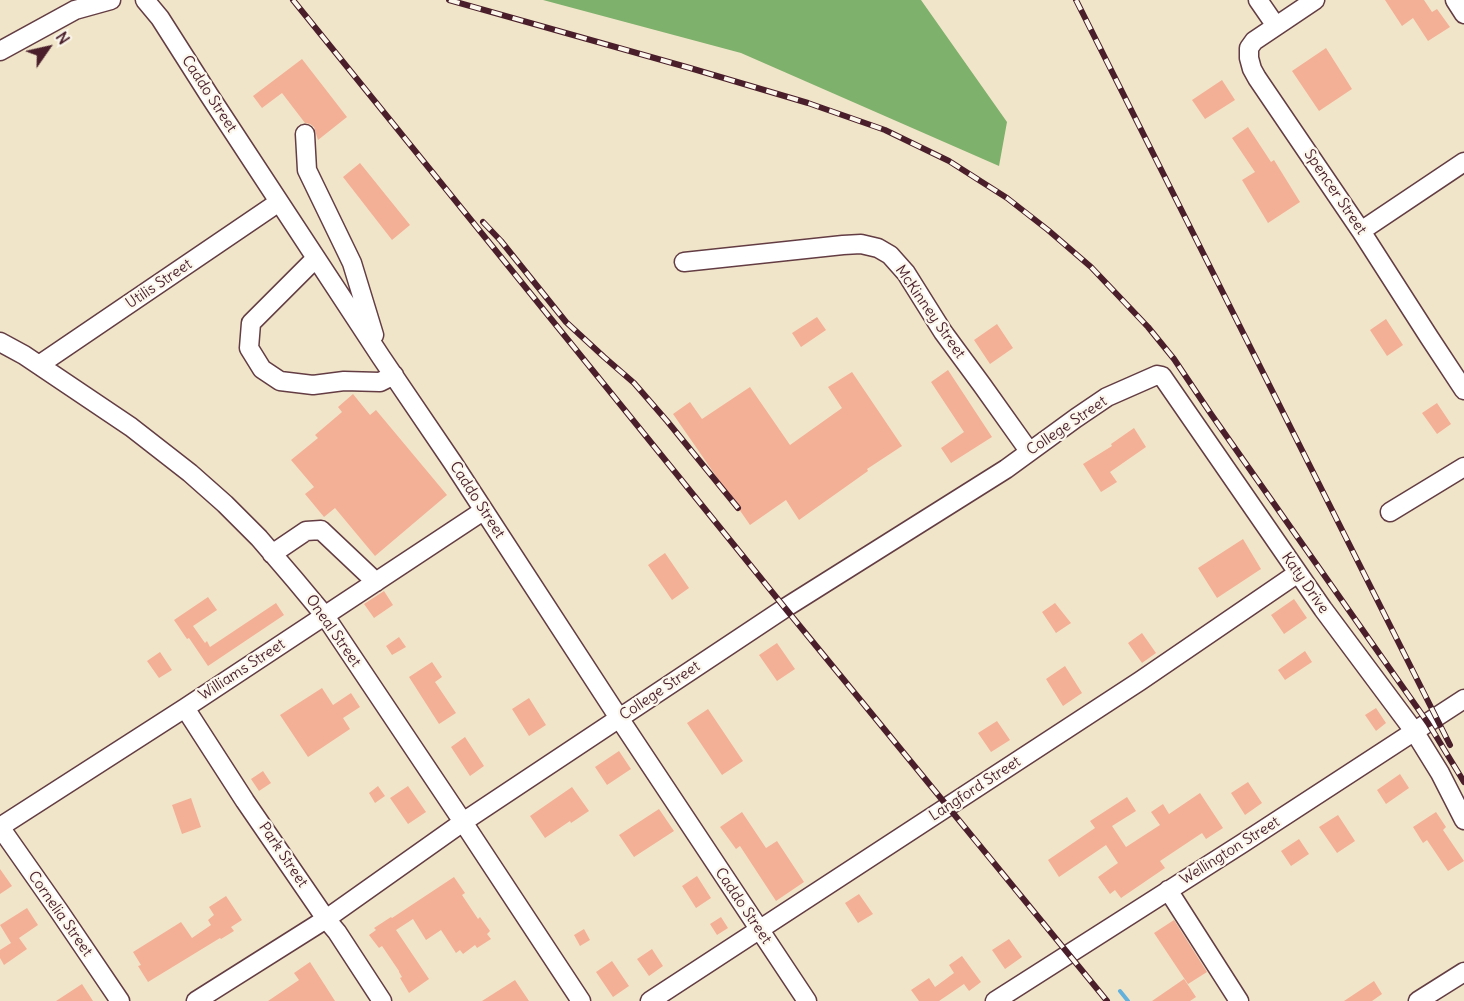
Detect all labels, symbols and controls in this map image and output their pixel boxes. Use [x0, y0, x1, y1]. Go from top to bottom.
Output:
north arrow [18, 18, 78, 78]
text: N [52, 28, 74, 48]
street label: Caddo Street [178, 52, 240, 136]
street label: Spencer Street [1300, 146, 1370, 238]
street label: Utilis Street [123, 255, 195, 313]
street label: McKinney Street [891, 262, 969, 362]
street label: College Street [1023, 393, 1111, 459]
street label: Caddo Street [446, 458, 508, 542]
street label: Katy Drive [1277, 549, 1333, 617]
street label: Oneal Street [302, 591, 364, 671]
street label: Williams Street [195, 635, 289, 705]
street label: College Street [616, 658, 704, 724]
street label: Langford Street [926, 753, 1024, 825]
street label: Wellington Street [1177, 813, 1283, 889]
street label: Park Street [255, 819, 311, 891]
street label: Caddo Street [711, 865, 775, 947]
street label: Cornelia Street [24, 868, 96, 960]

